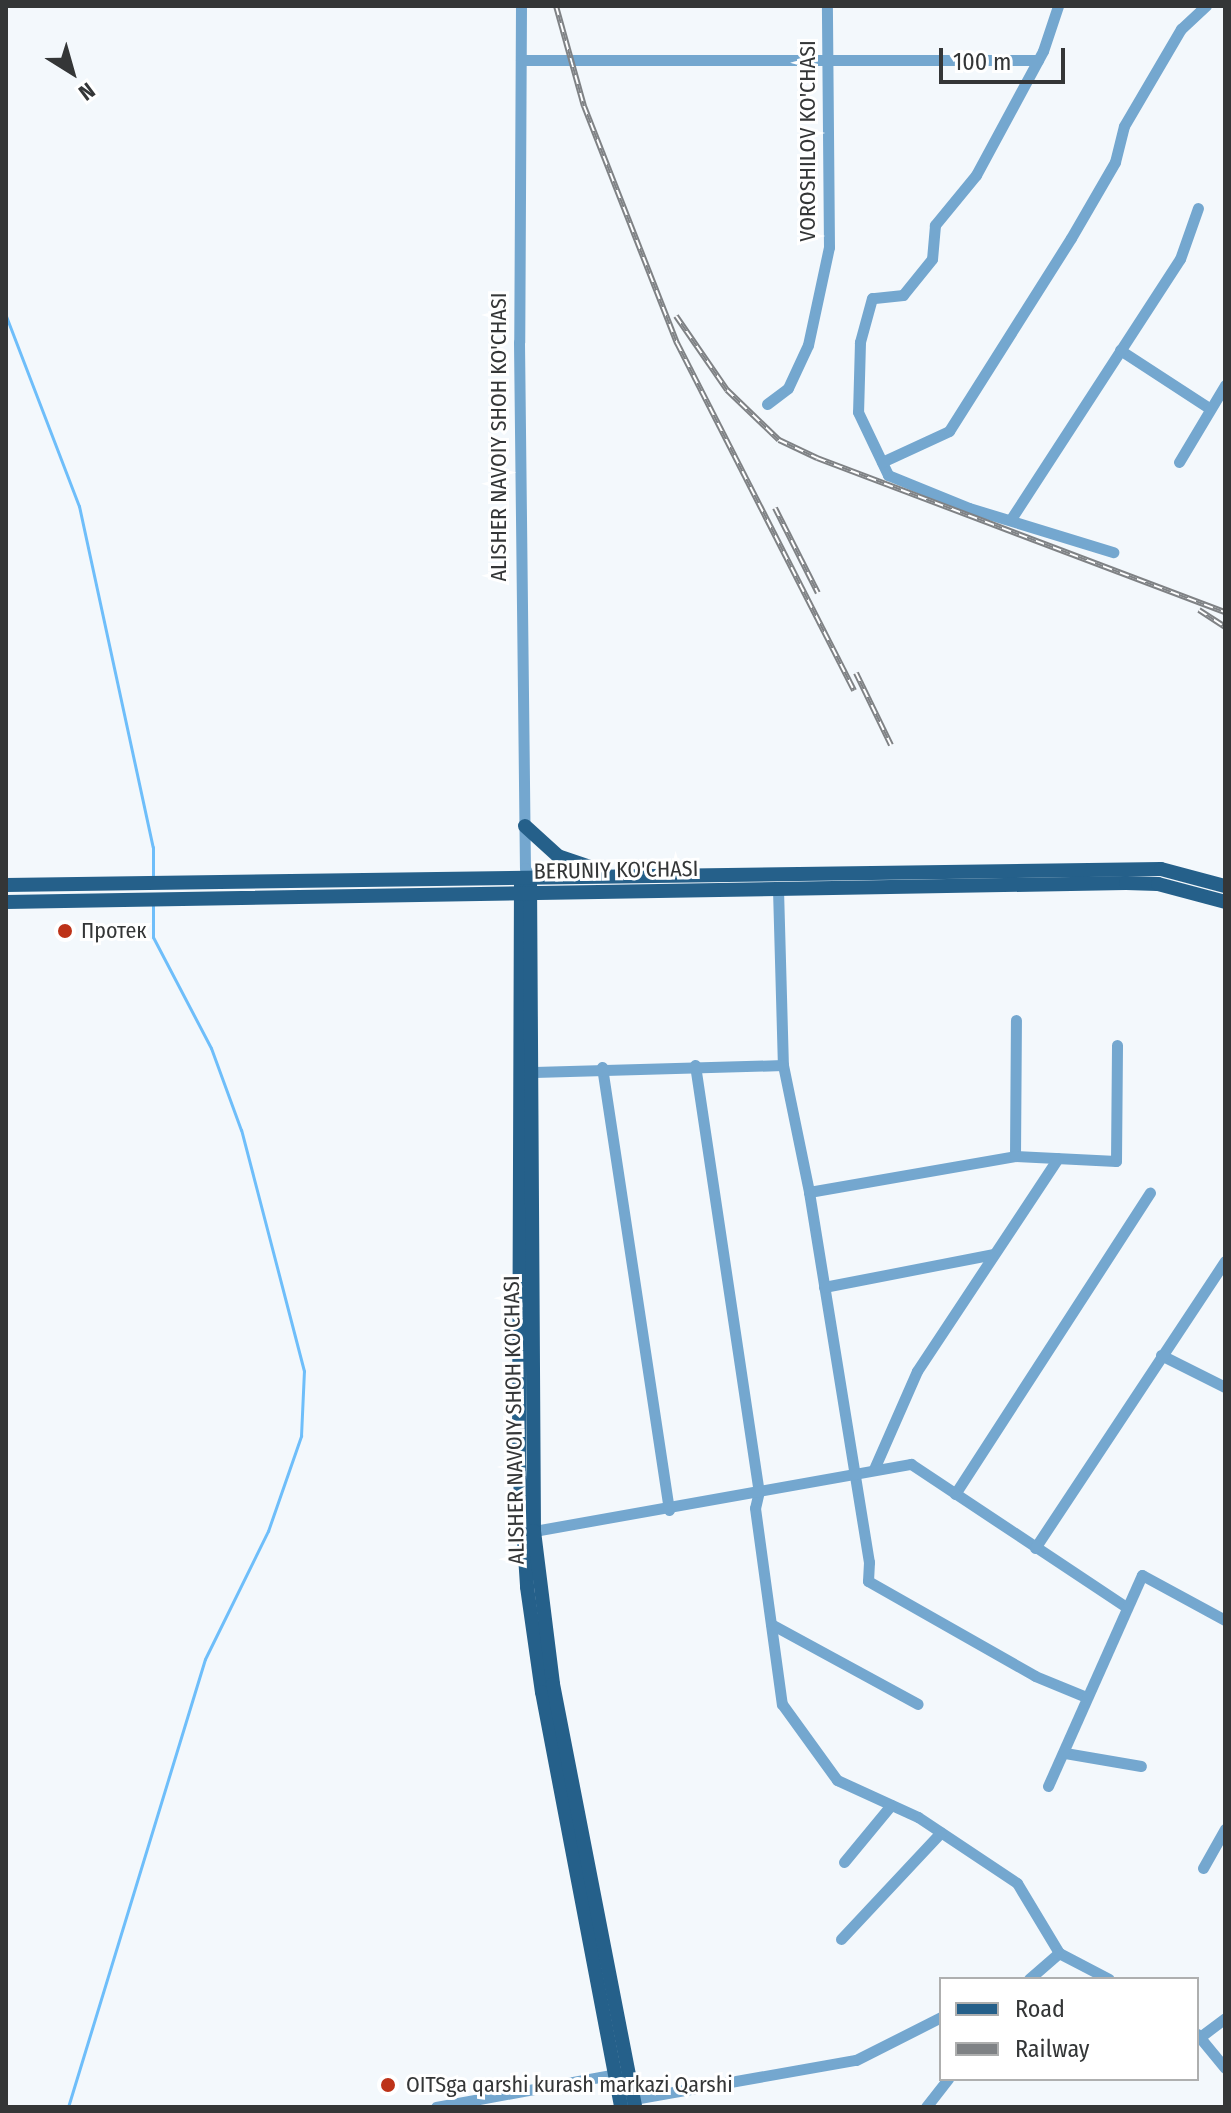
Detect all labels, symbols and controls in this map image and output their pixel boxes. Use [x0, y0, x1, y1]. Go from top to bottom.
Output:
north arrow [32, 32, 112, 112]
scale bar [943, 32, 1069, 82]
street label: VOROSHILOV KO'CHASI [795, 40, 821, 242]
text: 100 m [953, 48, 1011, 76]
text: N [73, 77, 100, 106]
street label: ALISHER NAVOIY SHOH KO'CHASI [486, 292, 512, 582]
street label: BERUNIY KO'CHASI [533, 855, 699, 885]
place label: Протек [81, 918, 147, 944]
marker: Протек [56, 922, 74, 940]
street label: ALISHER NAVOIY SHOH KO'CHASI [498, 1275, 530, 1565]
legend [939, 1977, 1199, 2081]
text: Road [1015, 1995, 1065, 2023]
text: Railway [1015, 2035, 1090, 2063]
place label: OITSga qarshi kurash markazi Qarshi [406, 2072, 733, 2098]
marker: OITSga qarshi kurash markazi Qarshi [377, 2074, 399, 2096]

